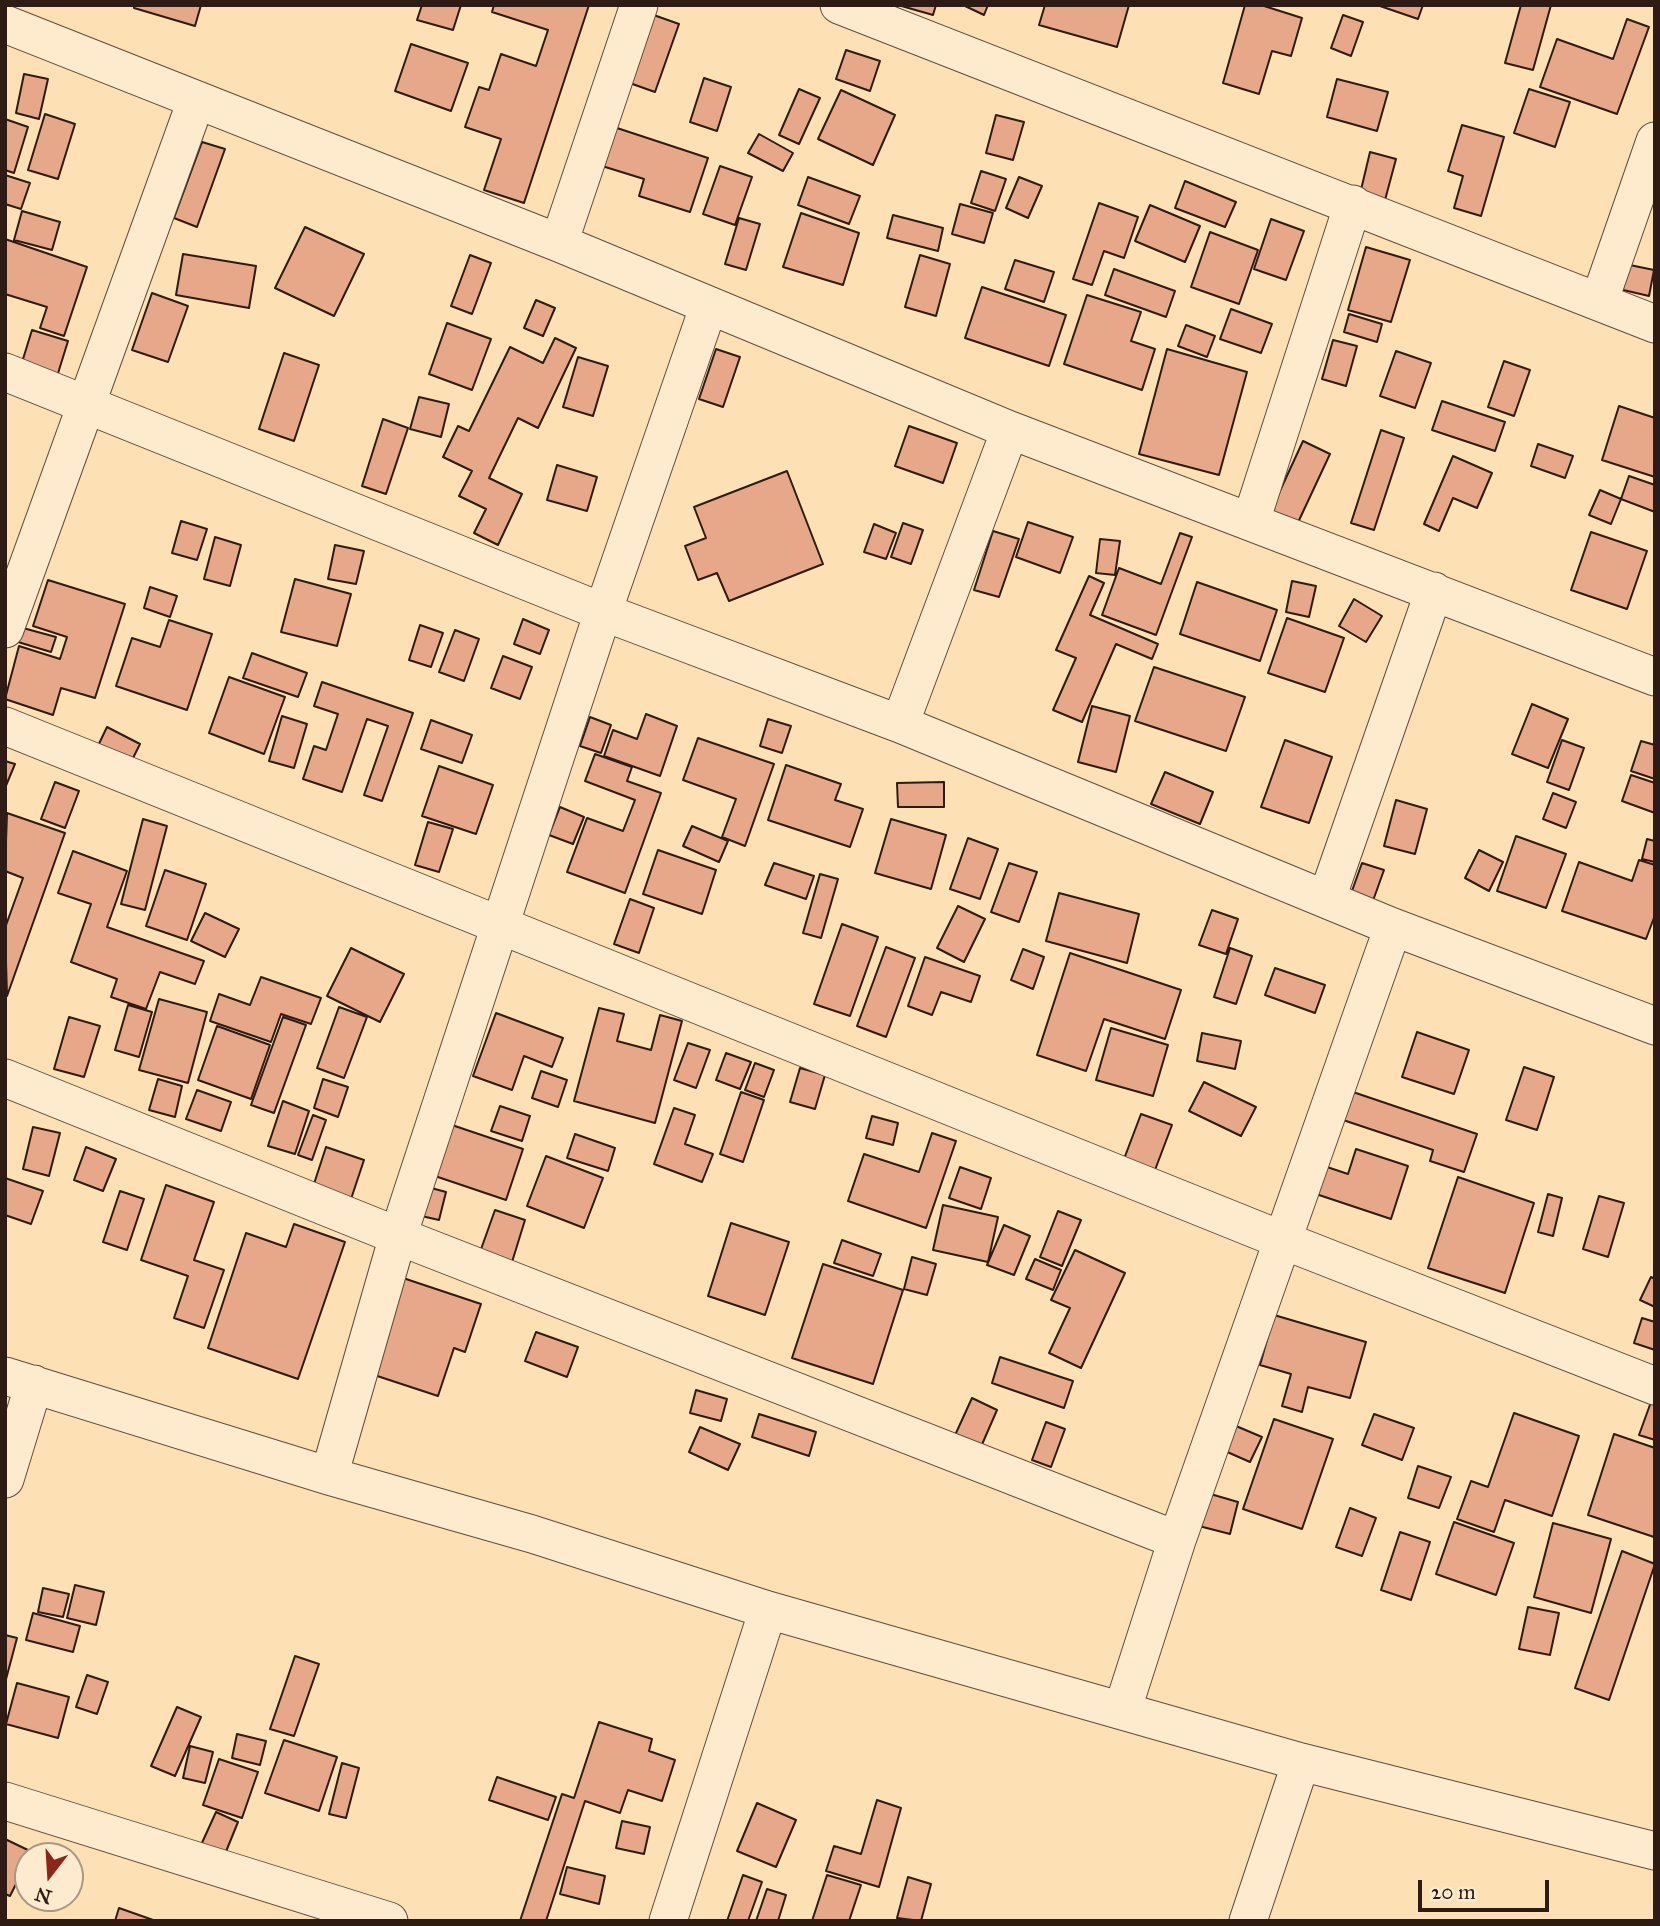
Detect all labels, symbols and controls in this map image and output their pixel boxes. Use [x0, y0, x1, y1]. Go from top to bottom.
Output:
north arrow [14, 1842, 84, 1912]
scale bar [1422, 1867, 1553, 1911]
text: 20 m [1431, 1879, 1476, 1905]
text: N [32, 1882, 54, 1909]

